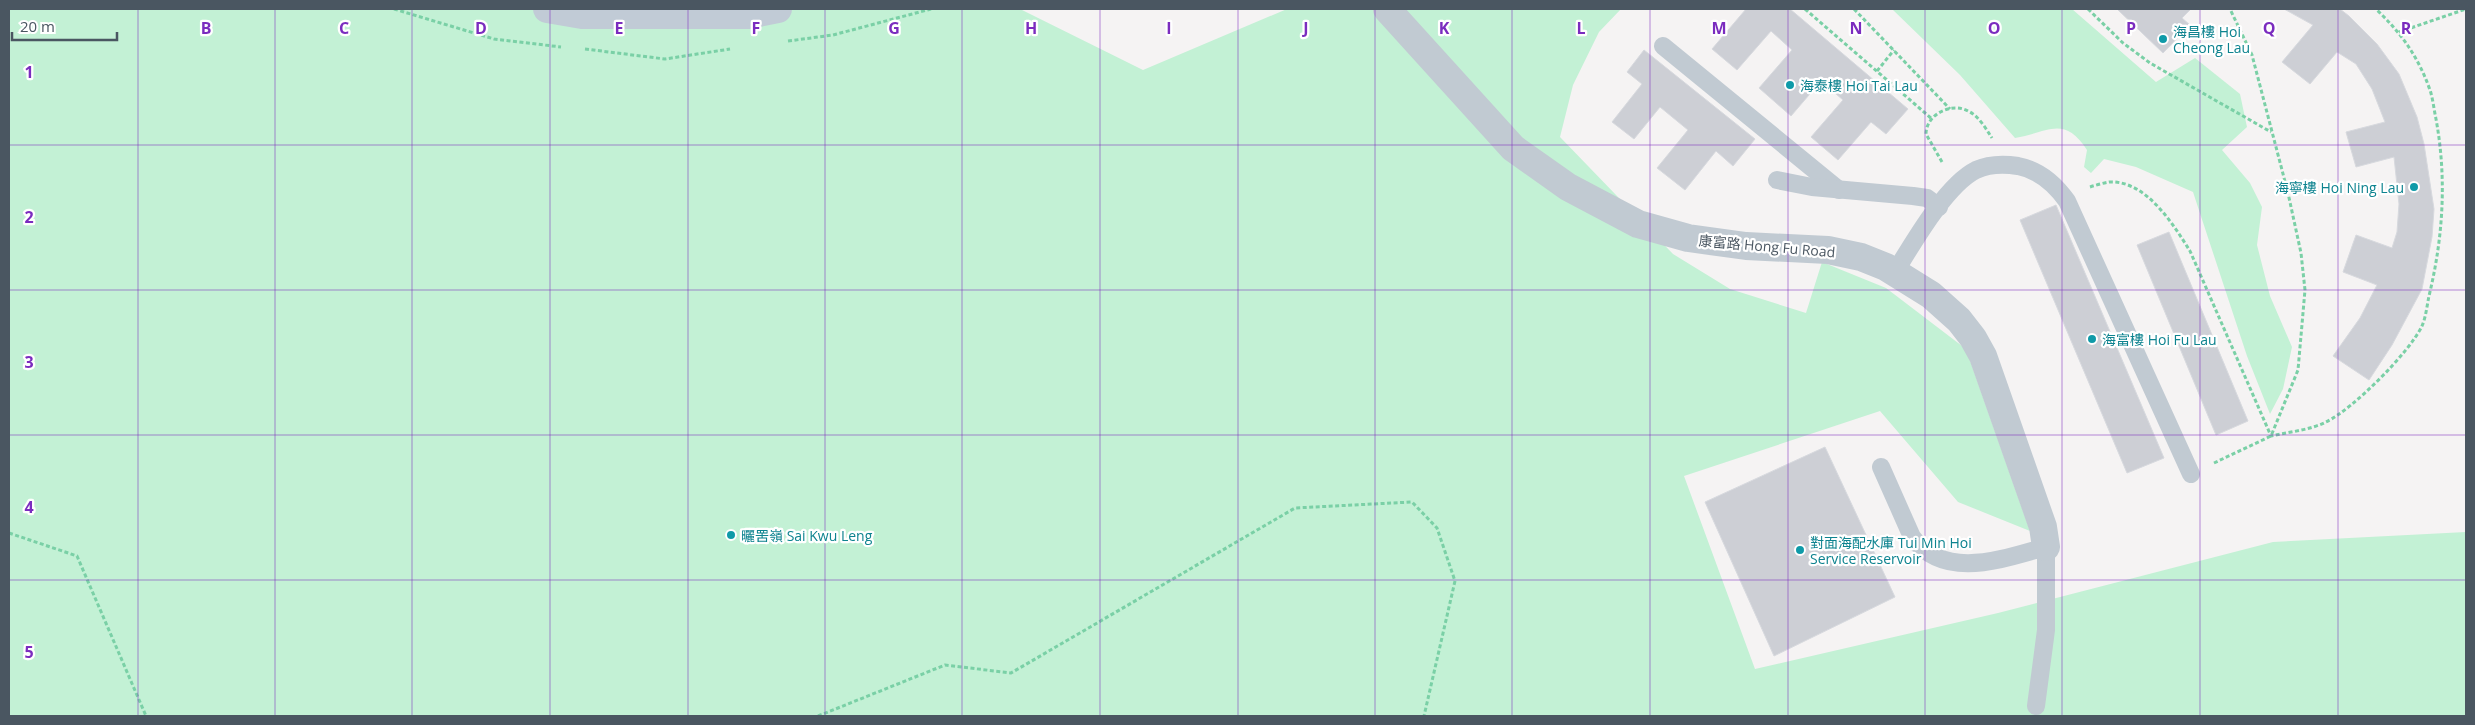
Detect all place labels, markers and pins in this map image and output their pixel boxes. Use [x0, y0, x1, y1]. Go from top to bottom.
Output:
place label: 海昌樓 Hoi Cheong Lau [2173, 22, 2250, 57]
marker: 海昌樓 Hoi Cheong Lau [2157, 33, 2169, 45]
place label: 海泰樓 Hoi Tai Lau [1800, 76, 1918, 95]
marker: 海泰樓 Hoi Tai Lau [1784, 79, 1796, 91]
place label: 海寧樓 Hoi Ning Lau [2275, 178, 2404, 197]
marker: 海寧樓 Hoi Ning Lau [2408, 181, 2420, 193]
place label: 海富樓 Hoi Fu Lau [2102, 330, 2217, 349]
marker: 海富樓 Hoi Fu Lau [2086, 333, 2098, 345]
place label: 曬罟嶺 Sai Kwu Leng [741, 526, 873, 545]
marker: 曬罟嶺 Sai Kwu Leng [725, 529, 737, 541]
place label: 對面海配水庫 Tui Min Hoi Service Reservoir [1810, 533, 1972, 568]
marker: 對面海配水庫 Tui Min Hoi Service Reservoir [1794, 544, 1806, 556]

